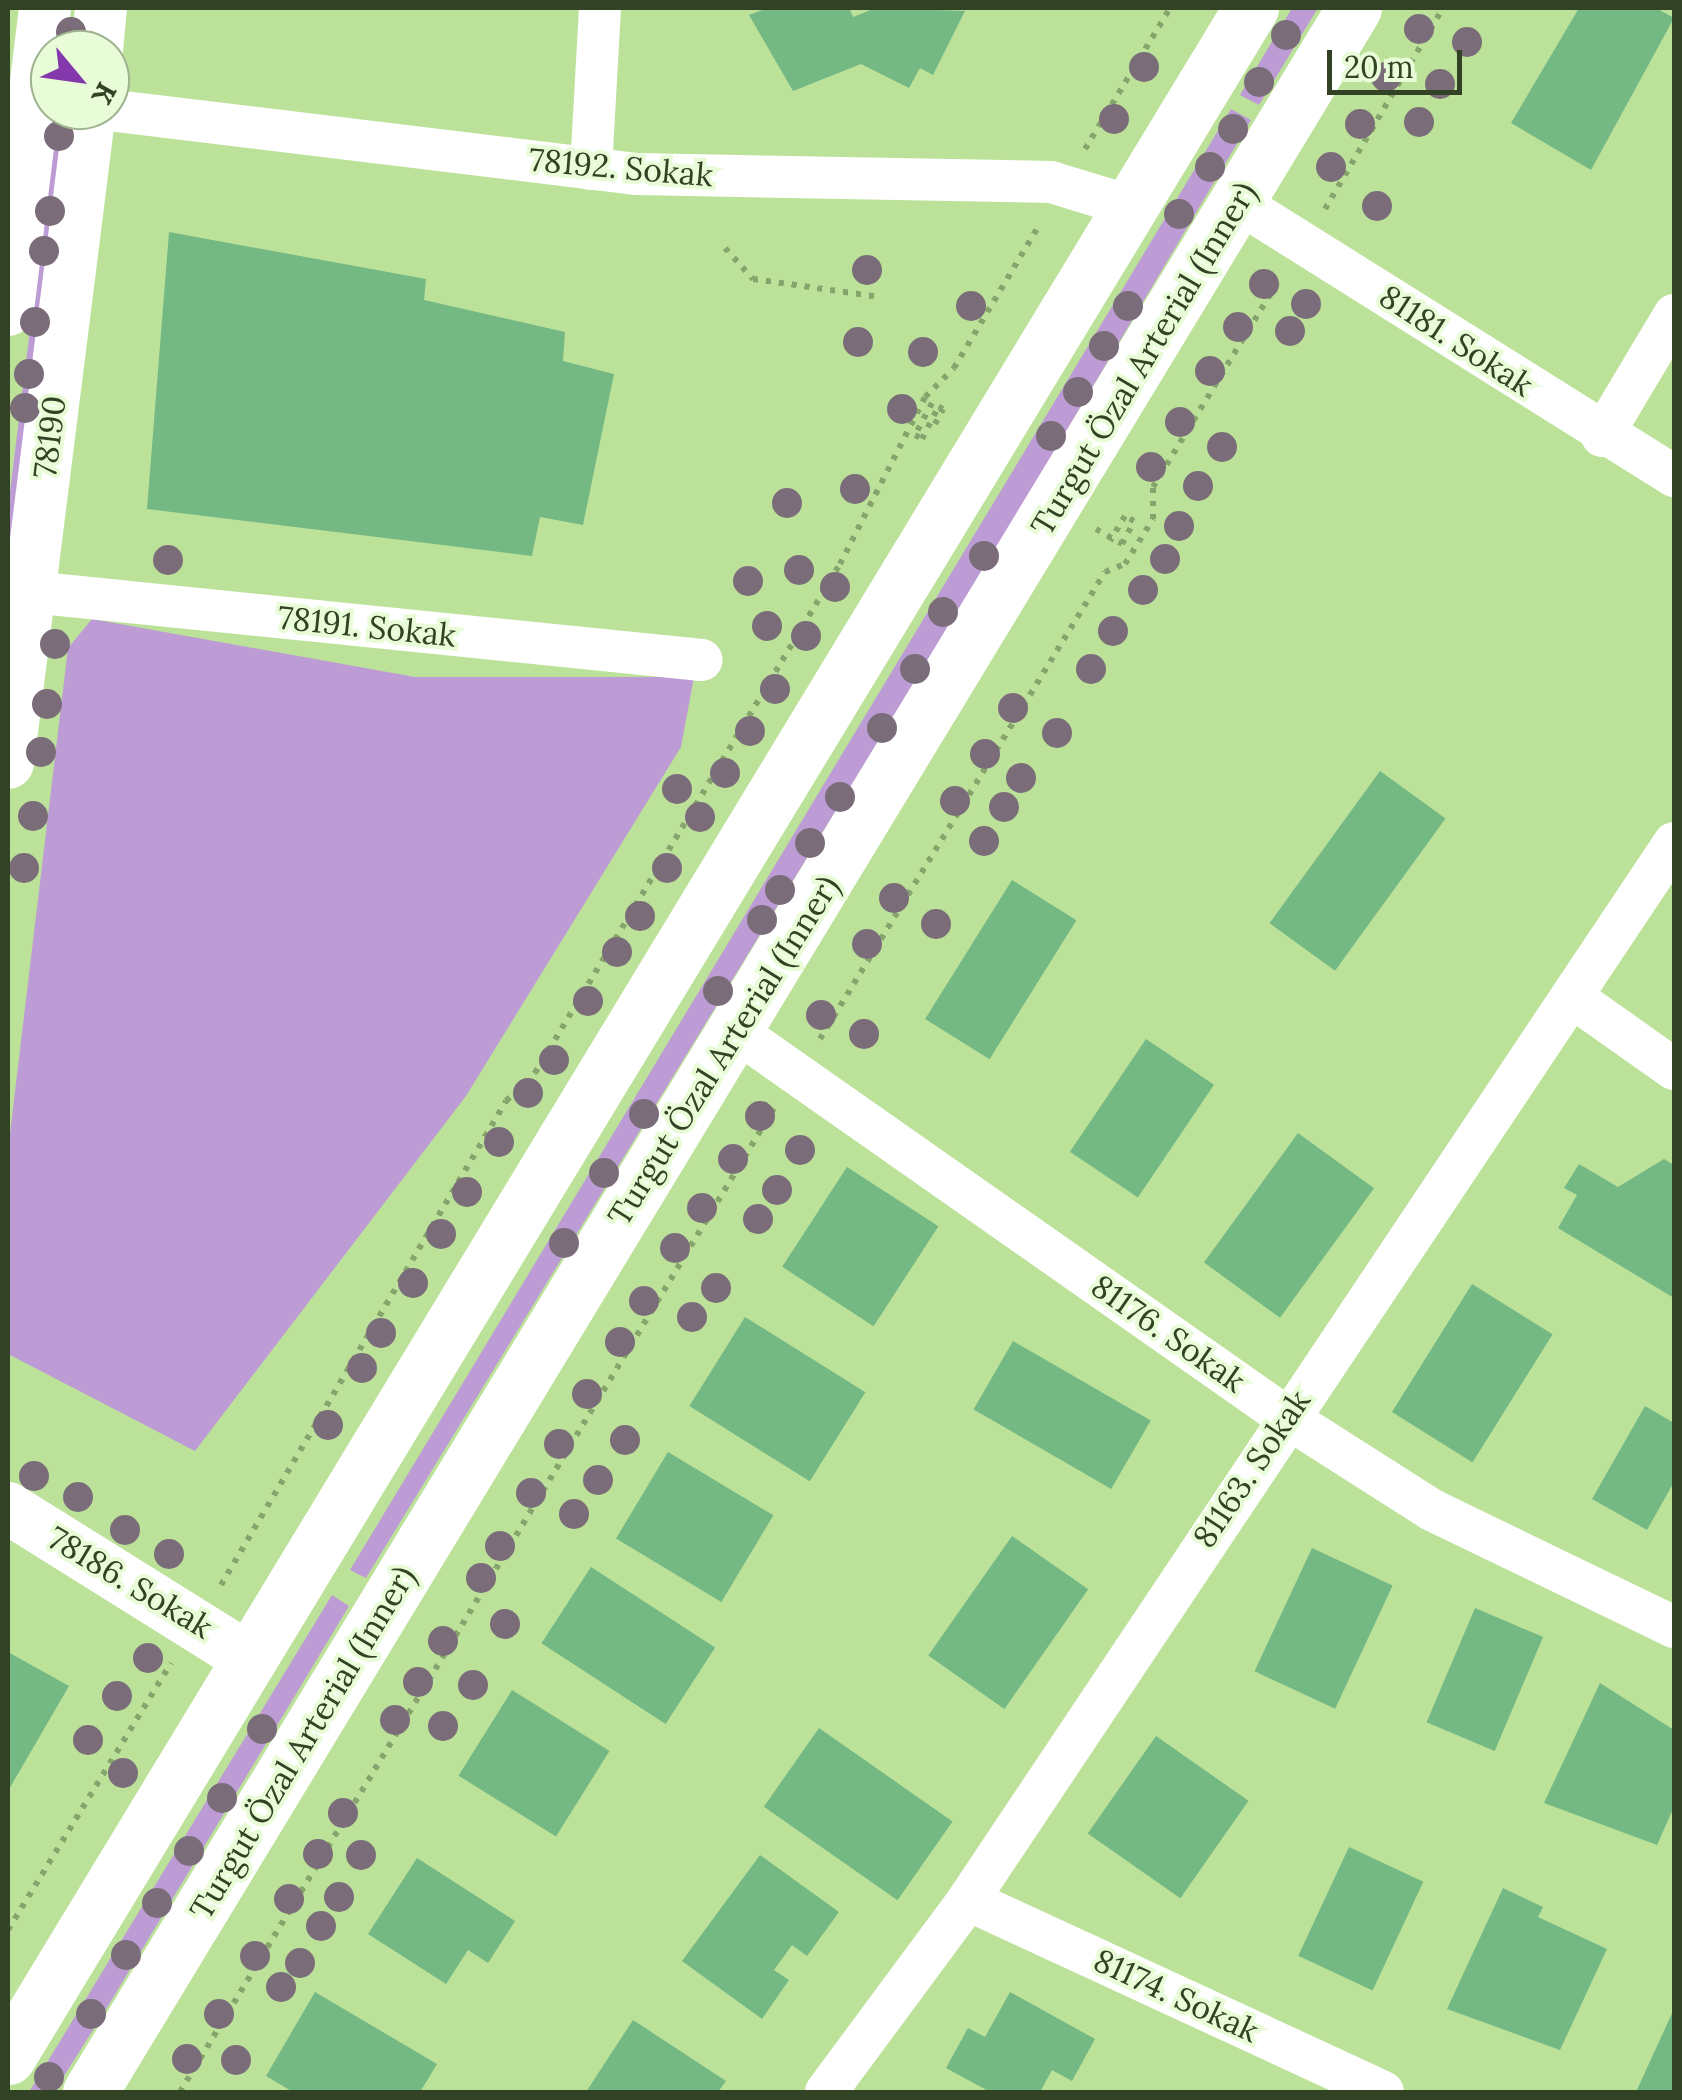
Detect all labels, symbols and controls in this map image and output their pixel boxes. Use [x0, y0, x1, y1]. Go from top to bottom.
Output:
north arrow [30, 30, 130, 130]
scale bar [1332, 30, 1467, 92]
text: 20 m [1344, 48, 1413, 86]
text: K [84, 76, 125, 111]
street label: 78192. Sokak [528, 141, 714, 195]
street label: Turgut Özal Arterial (Inner) [1023, 175, 1265, 543]
street label: 81181. Sokak [1372, 277, 1540, 405]
street label: 78190 [26, 394, 74, 480]
street label: 78191. Sokak [276, 599, 458, 655]
street label: Turgut Özal Arterial (Inner) [600, 869, 848, 1233]
street label: 81176. Sokak [1084, 1267, 1252, 1401]
street label: 81163. Sokak [1185, 1383, 1319, 1555]
street label: 78186. Sokak [41, 1519, 219, 1647]
street label: Turgut Özal Arterial (Inner) [182, 1559, 424, 1927]
street label: 81174. Sokak [1088, 1941, 1264, 2051]

